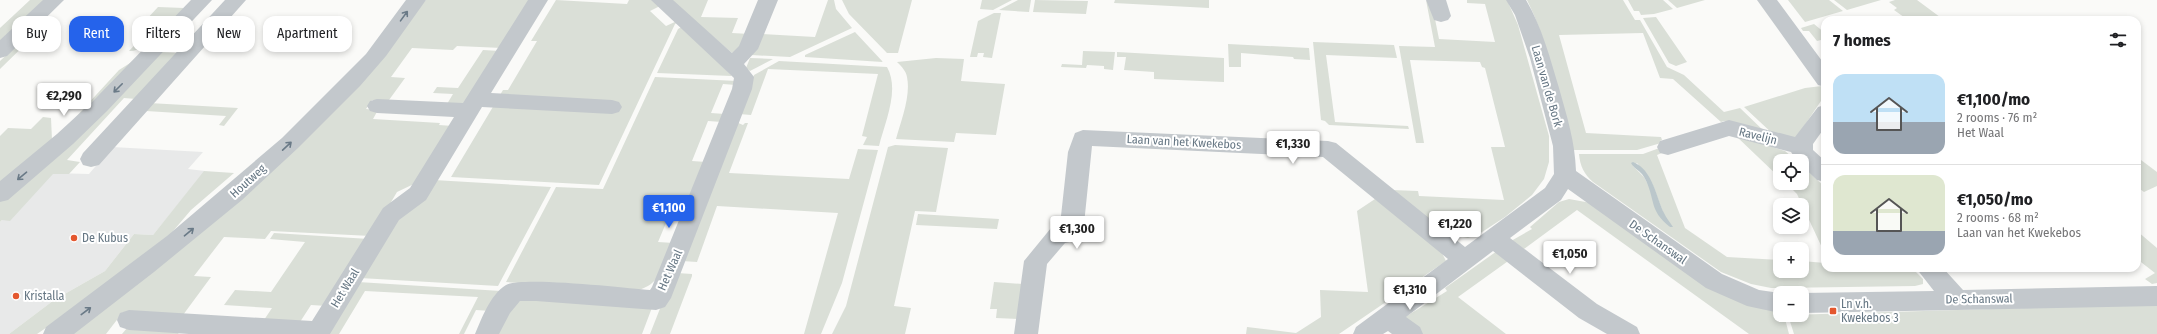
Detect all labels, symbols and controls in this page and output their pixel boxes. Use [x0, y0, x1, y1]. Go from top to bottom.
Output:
one-way arrow [400, 11, 408, 22]
chip: Buy [12, 16, 61, 52]
chip: Rent [69, 16, 124, 52]
chip: Filters [132, 16, 194, 52]
chip: New [202, 16, 255, 52]
chip: Apartment [263, 16, 352, 52]
icon: filters [2107, 29, 2129, 51]
text: 7 homes [1833, 30, 1891, 51]
street label: Laan van de Bork [1529, 44, 1565, 129]
pin: €2,290 [31, 83, 97, 117]
one-way arrow [113, 83, 123, 93]
text: €2,290 [46, 88, 82, 103]
text: €1,100/mo [1957, 89, 2030, 110]
icon: home [1865, 90, 1913, 138]
text: 2 rooms · 76 m² [1957, 110, 2037, 125]
street label: Ravelijn [1737, 125, 1779, 147]
text: Het Waal [1957, 125, 2004, 140]
pin: €1,330 [1260, 131, 1326, 165]
street label: Laan van het Kwekebos [1126, 132, 1242, 152]
text: €1,330 [1276, 136, 1310, 151]
one-way arrow [281, 142, 291, 151]
map controls [1773, 154, 1809, 322]
button: locate [1773, 154, 1809, 190]
street label: Houtweg [227, 161, 269, 201]
one-way arrow [17, 171, 27, 180]
text: €1,050/mo [1957, 189, 2033, 210]
icon: home [1865, 191, 1913, 239]
pin: €1,100 [636, 195, 702, 229]
button: layers [1773, 198, 1809, 234]
text: €1,100 [652, 200, 686, 215]
text: 2 rooms · 68 m² [1957, 210, 2039, 225]
pin: €1,220 [1422, 211, 1488, 245]
pin: €1,300 [1044, 216, 1110, 250]
text: €1,220 [1438, 216, 1472, 231]
street label: De Schanswal [1627, 217, 1689, 267]
text: €1,300 [1059, 221, 1095, 236]
text: Laan van het Kwekebos [1957, 225, 2081, 240]
one-way arrow [183, 227, 194, 236]
place label: De Kubus [82, 231, 128, 245]
marker: De Kubus [69, 233, 79, 243]
pin: €1,050 [1537, 241, 1603, 275]
button: + [1773, 242, 1809, 278]
text: €1,050 [1552, 246, 1588, 261]
street label: Het Waal [655, 247, 685, 293]
street label: Het Waal [328, 266, 362, 310]
pin: €1,310 [1377, 277, 1443, 311]
text: €1,310 [1393, 282, 1427, 297]
button: − [1773, 286, 1809, 322]
place label: Kristalla [24, 289, 65, 303]
marker: Kristalla [11, 291, 21, 301]
street label: De Schanswal [1945, 291, 2013, 307]
place label: Ln v.h. Kwekebos 3 [1841, 297, 1899, 325]
marker: Ln v.h. Kwekebos 3 [1828, 306, 1838, 316]
one-way arrow [80, 307, 91, 315]

